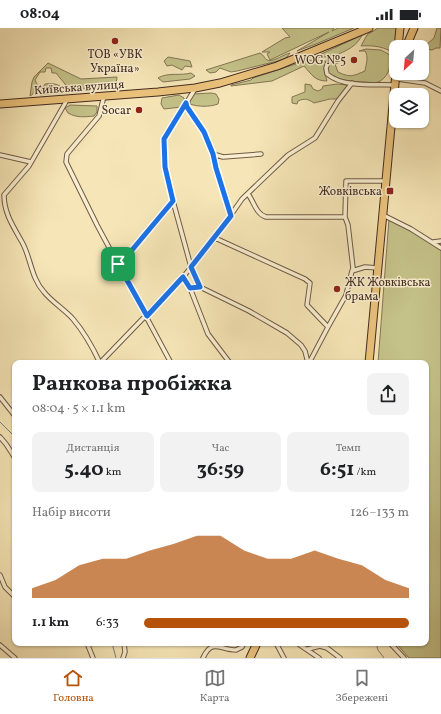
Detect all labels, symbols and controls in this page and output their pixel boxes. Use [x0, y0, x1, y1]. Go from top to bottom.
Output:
text: 08:04 [20, 4, 60, 25]
marker: ТОВ «УВК Україна» [110, 36, 120, 46]
north arrow [389, 40, 429, 80]
map controls [389, 40, 429, 128]
place label: ТОВ «УВК Україна» [88, 47, 142, 77]
place label: WOG №5 [294, 53, 346, 69]
marker: WOG №5 [349, 55, 359, 65]
street label: Київська вулиця [33, 77, 125, 99]
button: layers [389, 88, 429, 128]
place label: Socar [102, 103, 131, 119]
marker: Socar [134, 105, 144, 115]
place label: Жовківська [319, 184, 382, 200]
marker: Жовківська [385, 186, 395, 196]
pin [101, 247, 135, 281]
icon: arrive [107, 253, 129, 275]
place label: ЖК Жовківська брама [345, 275, 431, 305]
marker: ЖК Жовківська брама [332, 284, 342, 294]
text: Ранкова пробіжка [32, 369, 232, 400]
button: share [367, 373, 409, 415]
text: 08:04 · 5 × 1.1 km [32, 400, 125, 418]
text: Дистанція [66, 441, 119, 456]
text: Час [211, 441, 230, 456]
text: Темп [336, 441, 361, 456]
text: 5.40 [64, 456, 104, 484]
text: 36:59 [197, 456, 244, 484]
text: 6:51 [320, 456, 354, 484]
text: km [104, 465, 121, 480]
text: /km [354, 465, 376, 480]
text: Набір висоти [32, 504, 111, 522]
text: 126–133 m [350, 504, 409, 522]
text: 1.1 km [32, 614, 69, 632]
text: 6:33 [96, 614, 119, 632]
tab: Головна [53, 667, 94, 706]
tab: Карта [200, 667, 230, 706]
tab: Збережені [335, 667, 388, 706]

